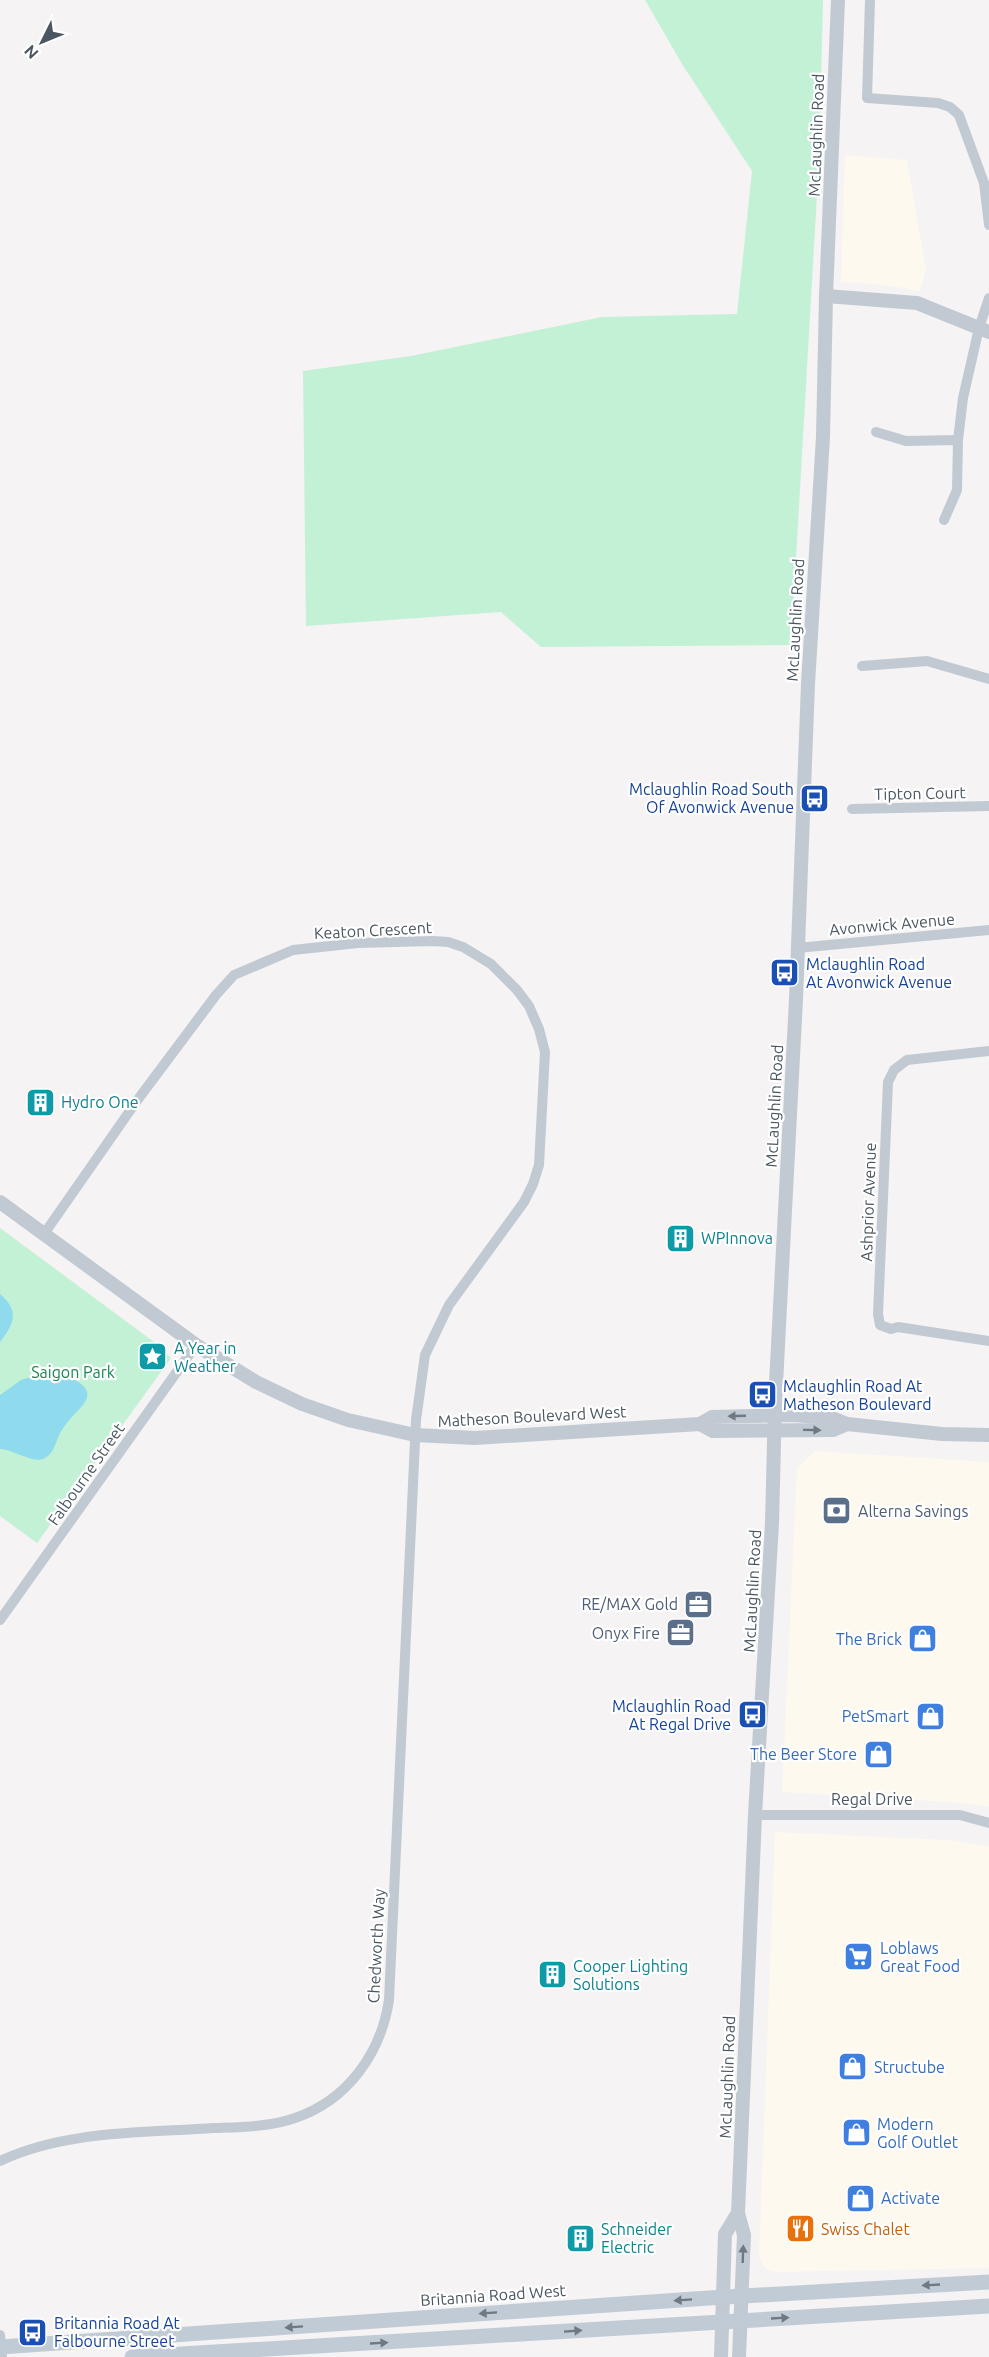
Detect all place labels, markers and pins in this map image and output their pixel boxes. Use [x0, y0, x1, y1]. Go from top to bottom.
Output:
place label: Mclaughlin Road South Of Avonwick Avenue [629, 780, 794, 816]
bus stop icon: Mclaughlin Road South Of Avonwick Avenue [799, 782, 831, 814]
place label: Mclaughlin Road At Avonwick Avenue [806, 955, 952, 991]
bus stop icon: Mclaughlin Road At Avonwick Avenue [769, 957, 801, 989]
building icon: Hydro One [24, 1086, 56, 1118]
place label: Hydro One [61, 1093, 139, 1111]
building icon: WPInnova [664, 1222, 696, 1254]
place label: WPInnova [701, 1229, 773, 1247]
place label: A Year in Weather [174, 1339, 236, 1375]
place icon: A Year in Weather [137, 1341, 169, 1373]
place label: Mclaughlin Road At Matheson Boulevard [783, 1377, 932, 1413]
bus stop icon: Mclaughlin Road At Matheson Boulevard [746, 1379, 778, 1411]
bank icon: Alterna Savings [821, 1495, 853, 1527]
place label: Alterna Savings [858, 1502, 968, 1520]
office icon: RE/MAX Gold [683, 1588, 715, 1620]
place label: RE/MAX Gold [581, 1595, 678, 1613]
office icon: Onyx Fire [665, 1617, 697, 1649]
shop icon: The Brick [907, 1623, 939, 1655]
place label: Onyx Fire [592, 1624, 660, 1642]
place label: The Brick [836, 1630, 902, 1648]
place label: Mclaughlin Road At Regal Drive [612, 1697, 731, 1733]
bus stop icon: Mclaughlin Road At Regal Drive [736, 1699, 768, 1731]
shop icon: PetSmart [914, 1700, 946, 1732]
place label: PetSmart [842, 1707, 910, 1725]
shop icon: The Beer Store [862, 1738, 894, 1770]
place label: The Beer Store [750, 1745, 857, 1763]
place label: Loblaws Great Food [880, 1939, 960, 1975]
supermarket icon: Loblaws Great Food [843, 1941, 875, 1973]
place label: Cooper Lighting Solutions [573, 1957, 688, 1993]
building icon: Cooper Lighting Solutions [536, 1959, 568, 1991]
shop icon: Structube [837, 2051, 869, 2083]
place label: Structube [874, 2058, 945, 2076]
place label: Modern Golf Outlet [877, 2115, 959, 2151]
shop icon: Modern Golf Outlet [840, 2117, 872, 2149]
shop icon: Activate [844, 2182, 876, 2214]
place label: Activate [881, 2189, 940, 2207]
restaurant icon: Swiss Chalet [784, 2213, 816, 2245]
place label: Schneider Electric [601, 2220, 672, 2256]
place label: Swiss Chalet [821, 2220, 910, 2238]
building icon: Schneider Electric [564, 2222, 596, 2254]
place label: Britannia Road At Falbourne Street [54, 2314, 181, 2350]
bus stop icon: Britannia Road At Falbourne Street [17, 2316, 49, 2348]

